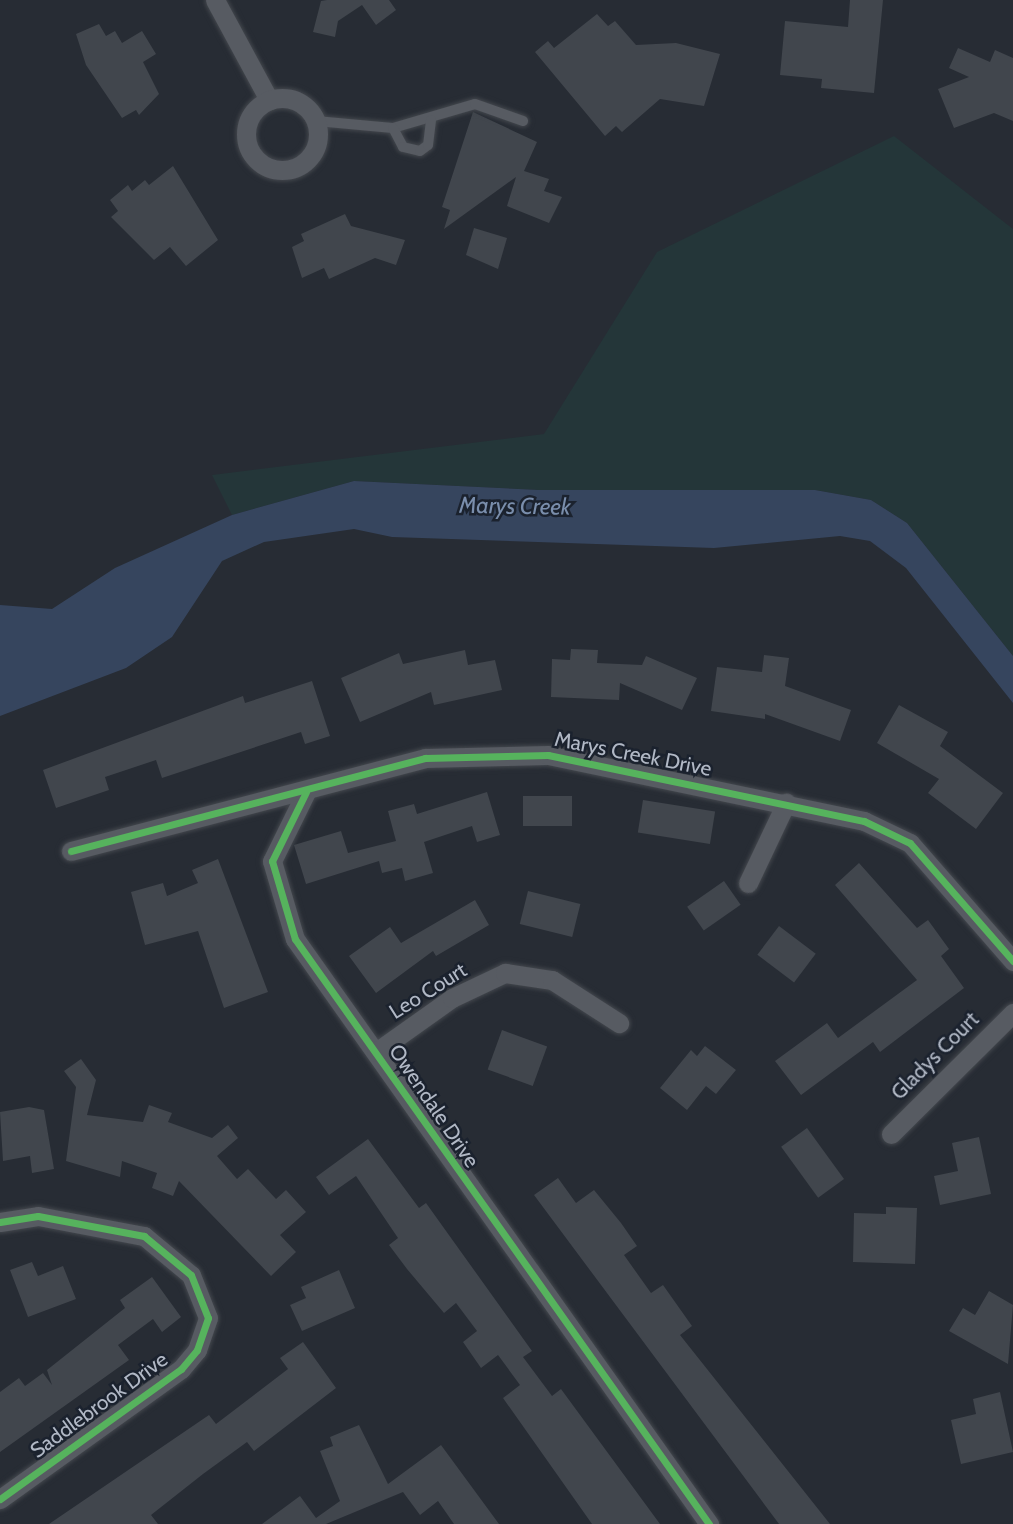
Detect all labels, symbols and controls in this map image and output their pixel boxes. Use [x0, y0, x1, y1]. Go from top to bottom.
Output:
water label: Marys Creek [459, 491, 571, 521]
street label: Marys Creek Drive [552, 726, 714, 782]
street label: Leo Court [385, 957, 471, 1025]
street label: Gladys Court [886, 1007, 984, 1105]
street label: Owendale Drive [384, 1040, 484, 1172]
street label: Saddlebrook Drive [25, 1347, 173, 1463]

